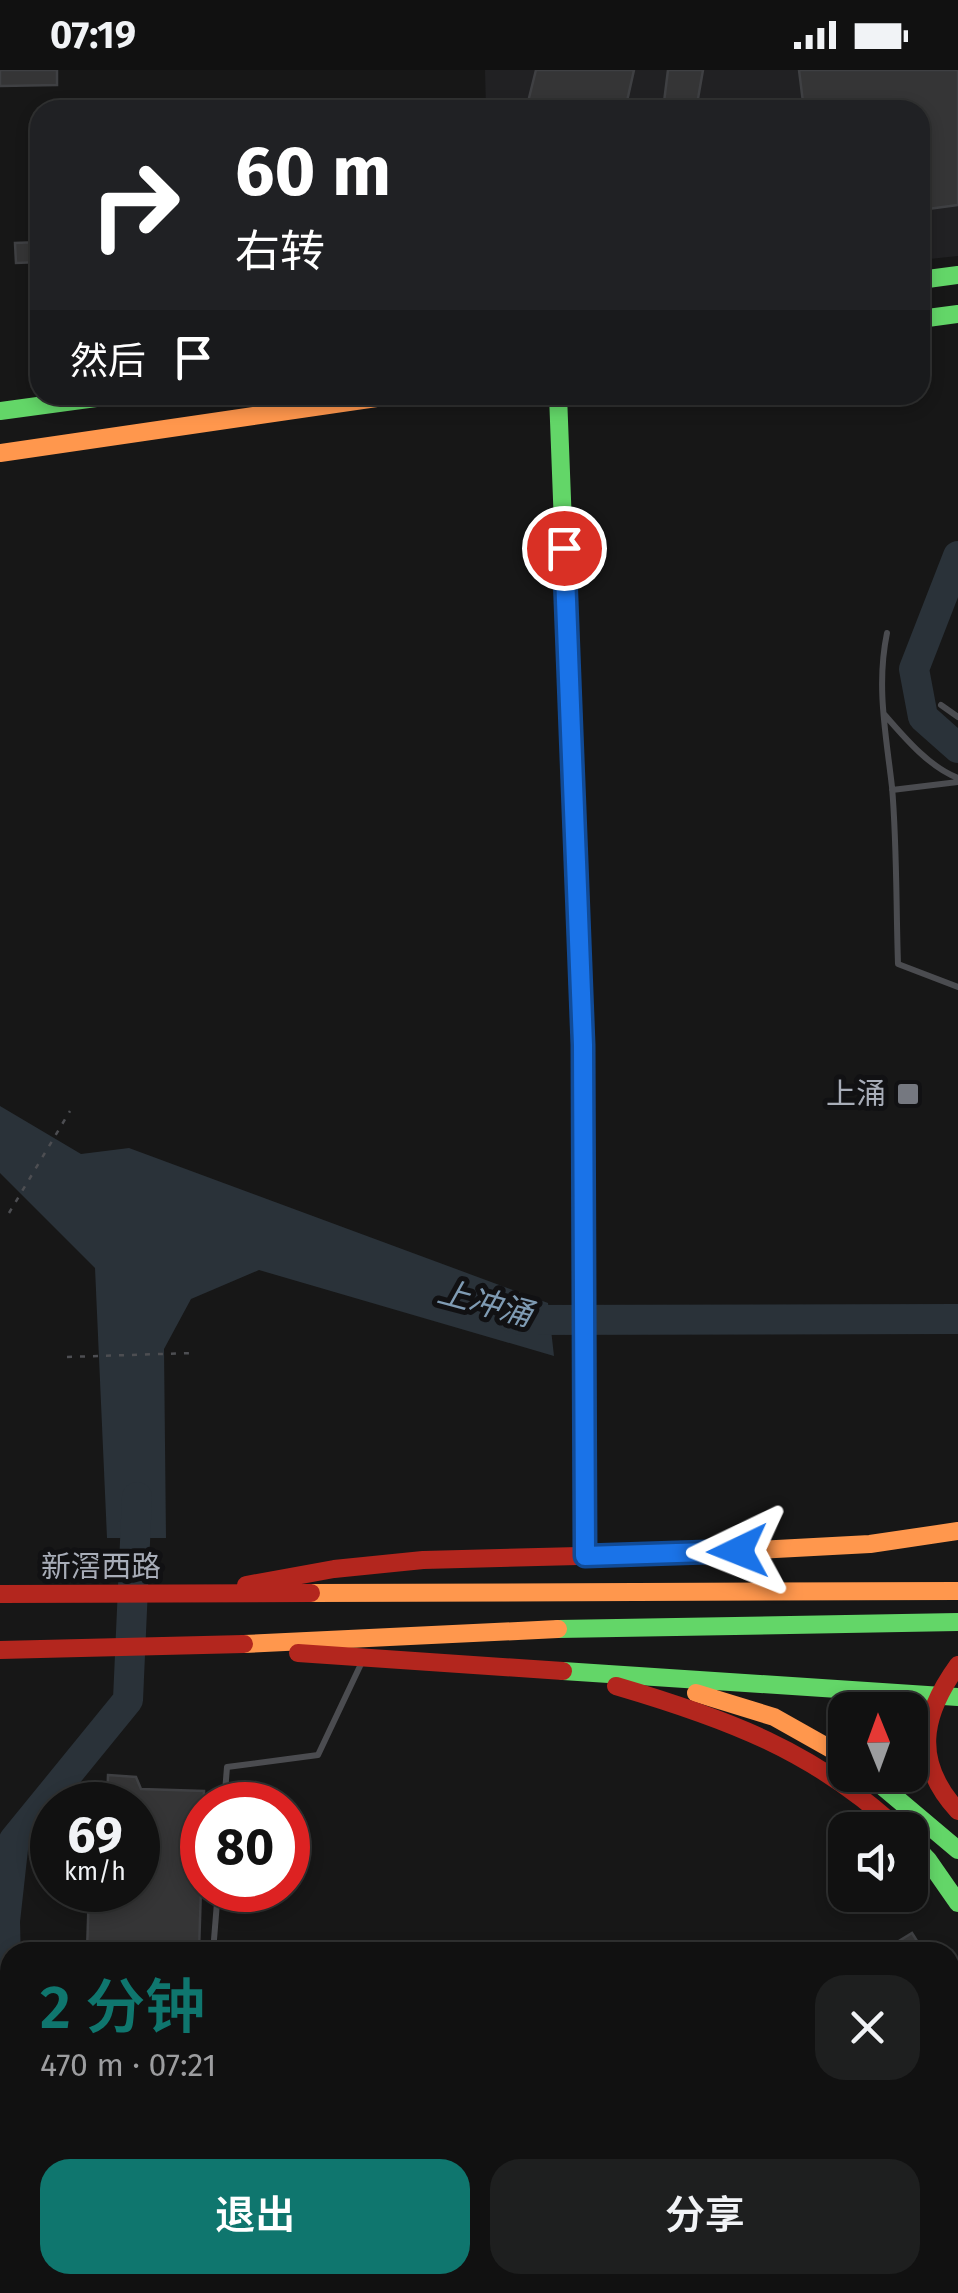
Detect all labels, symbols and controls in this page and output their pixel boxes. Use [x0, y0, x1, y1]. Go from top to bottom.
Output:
text: 07:19 [50, 12, 136, 58]
text: 60 m [235, 130, 391, 214]
icon: right [70, 140, 200, 270]
text: 右转 [235, 225, 325, 279]
icon: arrive [166, 330, 221, 385]
text: 然后 [70, 338, 146, 384]
pin [522, 506, 607, 591]
icon: arrive [537, 521, 592, 576]
place label: 上涌 [826, 1076, 886, 1112]
marker: 上涌 [895, 1081, 921, 1107]
water label: 上冲涌 [434, 1272, 539, 1335]
position arrow [686, 1499, 790, 1603]
street label: 新滘西路 [41, 1549, 161, 1585]
north arrow [828, 1692, 928, 1792]
map controls [828, 1692, 928, 1912]
speed limit sign: 80 [180, 1782, 310, 1912]
text: 69 [67, 1805, 123, 1865]
button: sound [828, 1812, 928, 1912]
text: km/h [64, 1857, 126, 1887]
text: 2 分钟 [40, 1972, 205, 2044]
button: close [815, 1975, 920, 2080]
text: 470 m · 07:21 [40, 2046, 216, 2084]
button: 退出 [40, 2159, 470, 2274]
button: 分享 [490, 2159, 920, 2274]

